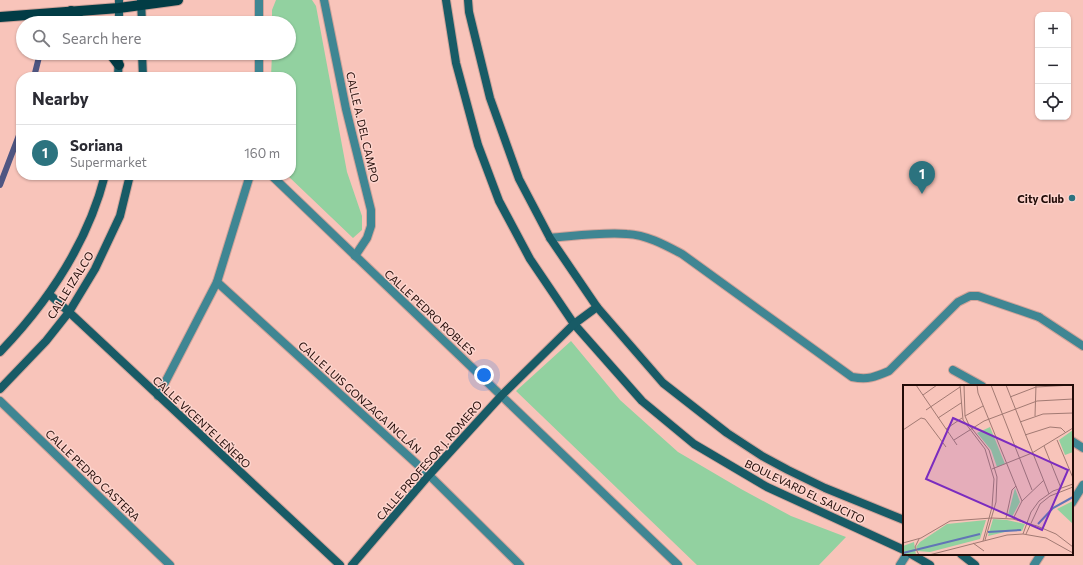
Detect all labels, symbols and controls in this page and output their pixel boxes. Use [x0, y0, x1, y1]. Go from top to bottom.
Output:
map controls [1035, 12, 1071, 120]
button: + [1035, 12, 1071, 48]
search box [16, 16, 296, 60]
icon: search [30, 27, 52, 49]
text: Search here [62, 29, 141, 47]
button: − [1035, 48, 1071, 84]
street label: CALLE A. DEL CAMPO [344, 70, 382, 184]
button: locate [1035, 84, 1071, 120]
text: Nearby [32, 88, 89, 109]
text: Soriana [70, 136, 123, 154]
text: 1 [42, 145, 48, 161]
text: 160 m [244, 145, 280, 161]
text: Supermarket [70, 154, 147, 170]
pin: 1 [909, 161, 935, 194]
place label: City Club [1017, 192, 1064, 205]
marker: City Club [1067, 193, 1077, 203]
street label: CALLE IZALCO [44, 249, 96, 321]
street label: CALLE PEDRO ROBLES [382, 267, 478, 357]
street label: CALLE LUIS GONZAGA INCLÁN [296, 338, 425, 456]
your location [474, 365, 494, 385]
street label: CALLE VICENTE LEÑERO [150, 373, 254, 471]
inset map [903, 385, 1073, 555]
street label: CALLE PROFESOR J. ROMERO [373, 397, 485, 523]
street label: CALLE PEDRO CASTERA [43, 427, 143, 524]
street label: BOULEVARD EL SAUCITO [743, 456, 867, 526]

